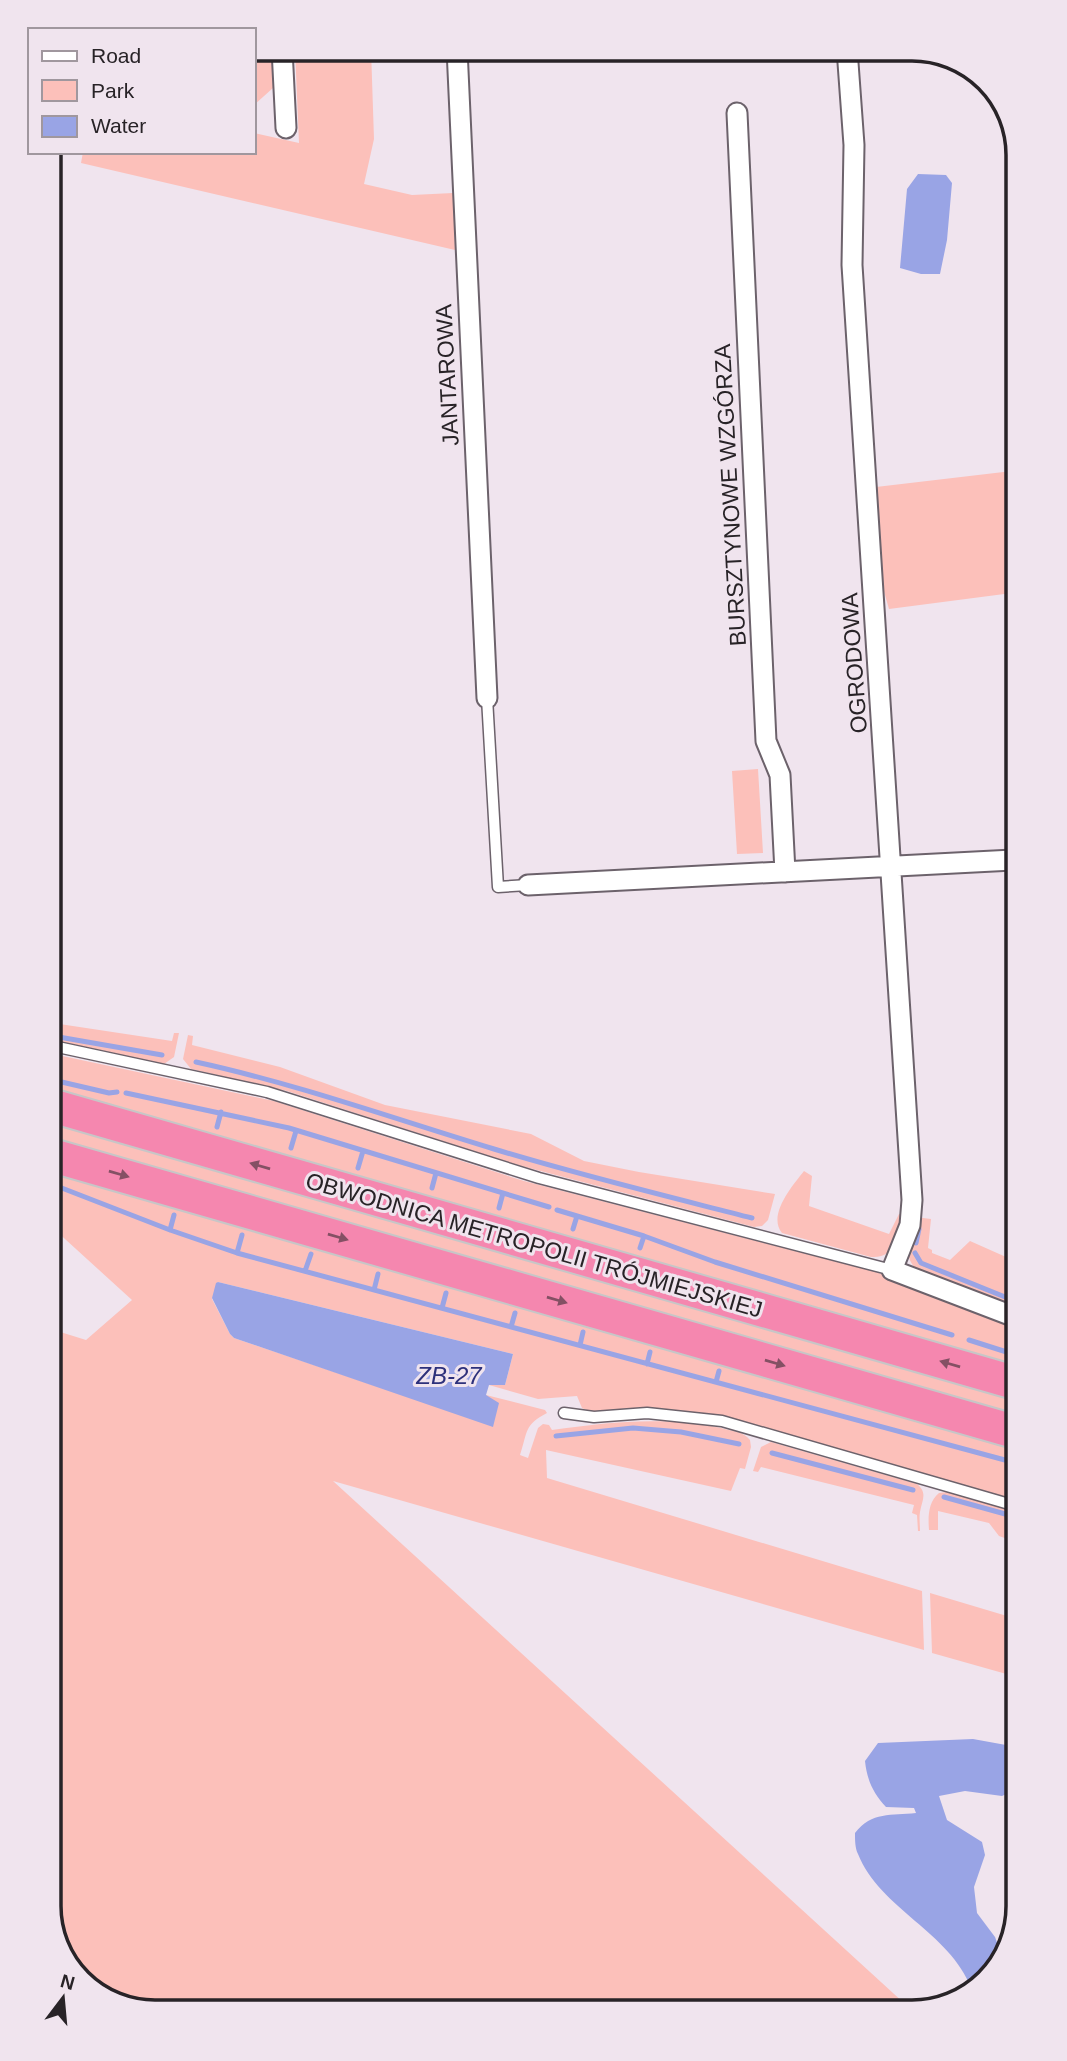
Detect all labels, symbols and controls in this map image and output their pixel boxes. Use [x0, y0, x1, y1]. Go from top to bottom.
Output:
legend [28, 28, 256, 154]
text: Road [91, 44, 141, 67]
text: Park [91, 79, 135, 102]
text: Water [91, 114, 146, 137]
street label: JANTAROWA [430, 303, 464, 447]
street label: BURSZTYNOWE WZGÓRZA [709, 342, 751, 647]
street label: OGRODOWA [836, 591, 872, 734]
one-way arrow [249, 1160, 271, 1171]
street label: OBWODNICA METROPOLII TRÓJMIEJSKIEJ [303, 1167, 765, 1323]
one-way arrow [109, 1170, 130, 1180]
one-way arrow [327, 1232, 349, 1243]
one-way arrow [546, 1295, 567, 1305]
one-way arrow [765, 1358, 786, 1368]
one-way arrow [939, 1359, 960, 1369]
water label: ZB-27 [415, 1362, 483, 1389]
north arrow [28, 1963, 98, 2033]
text: N [58, 1970, 77, 1994]

